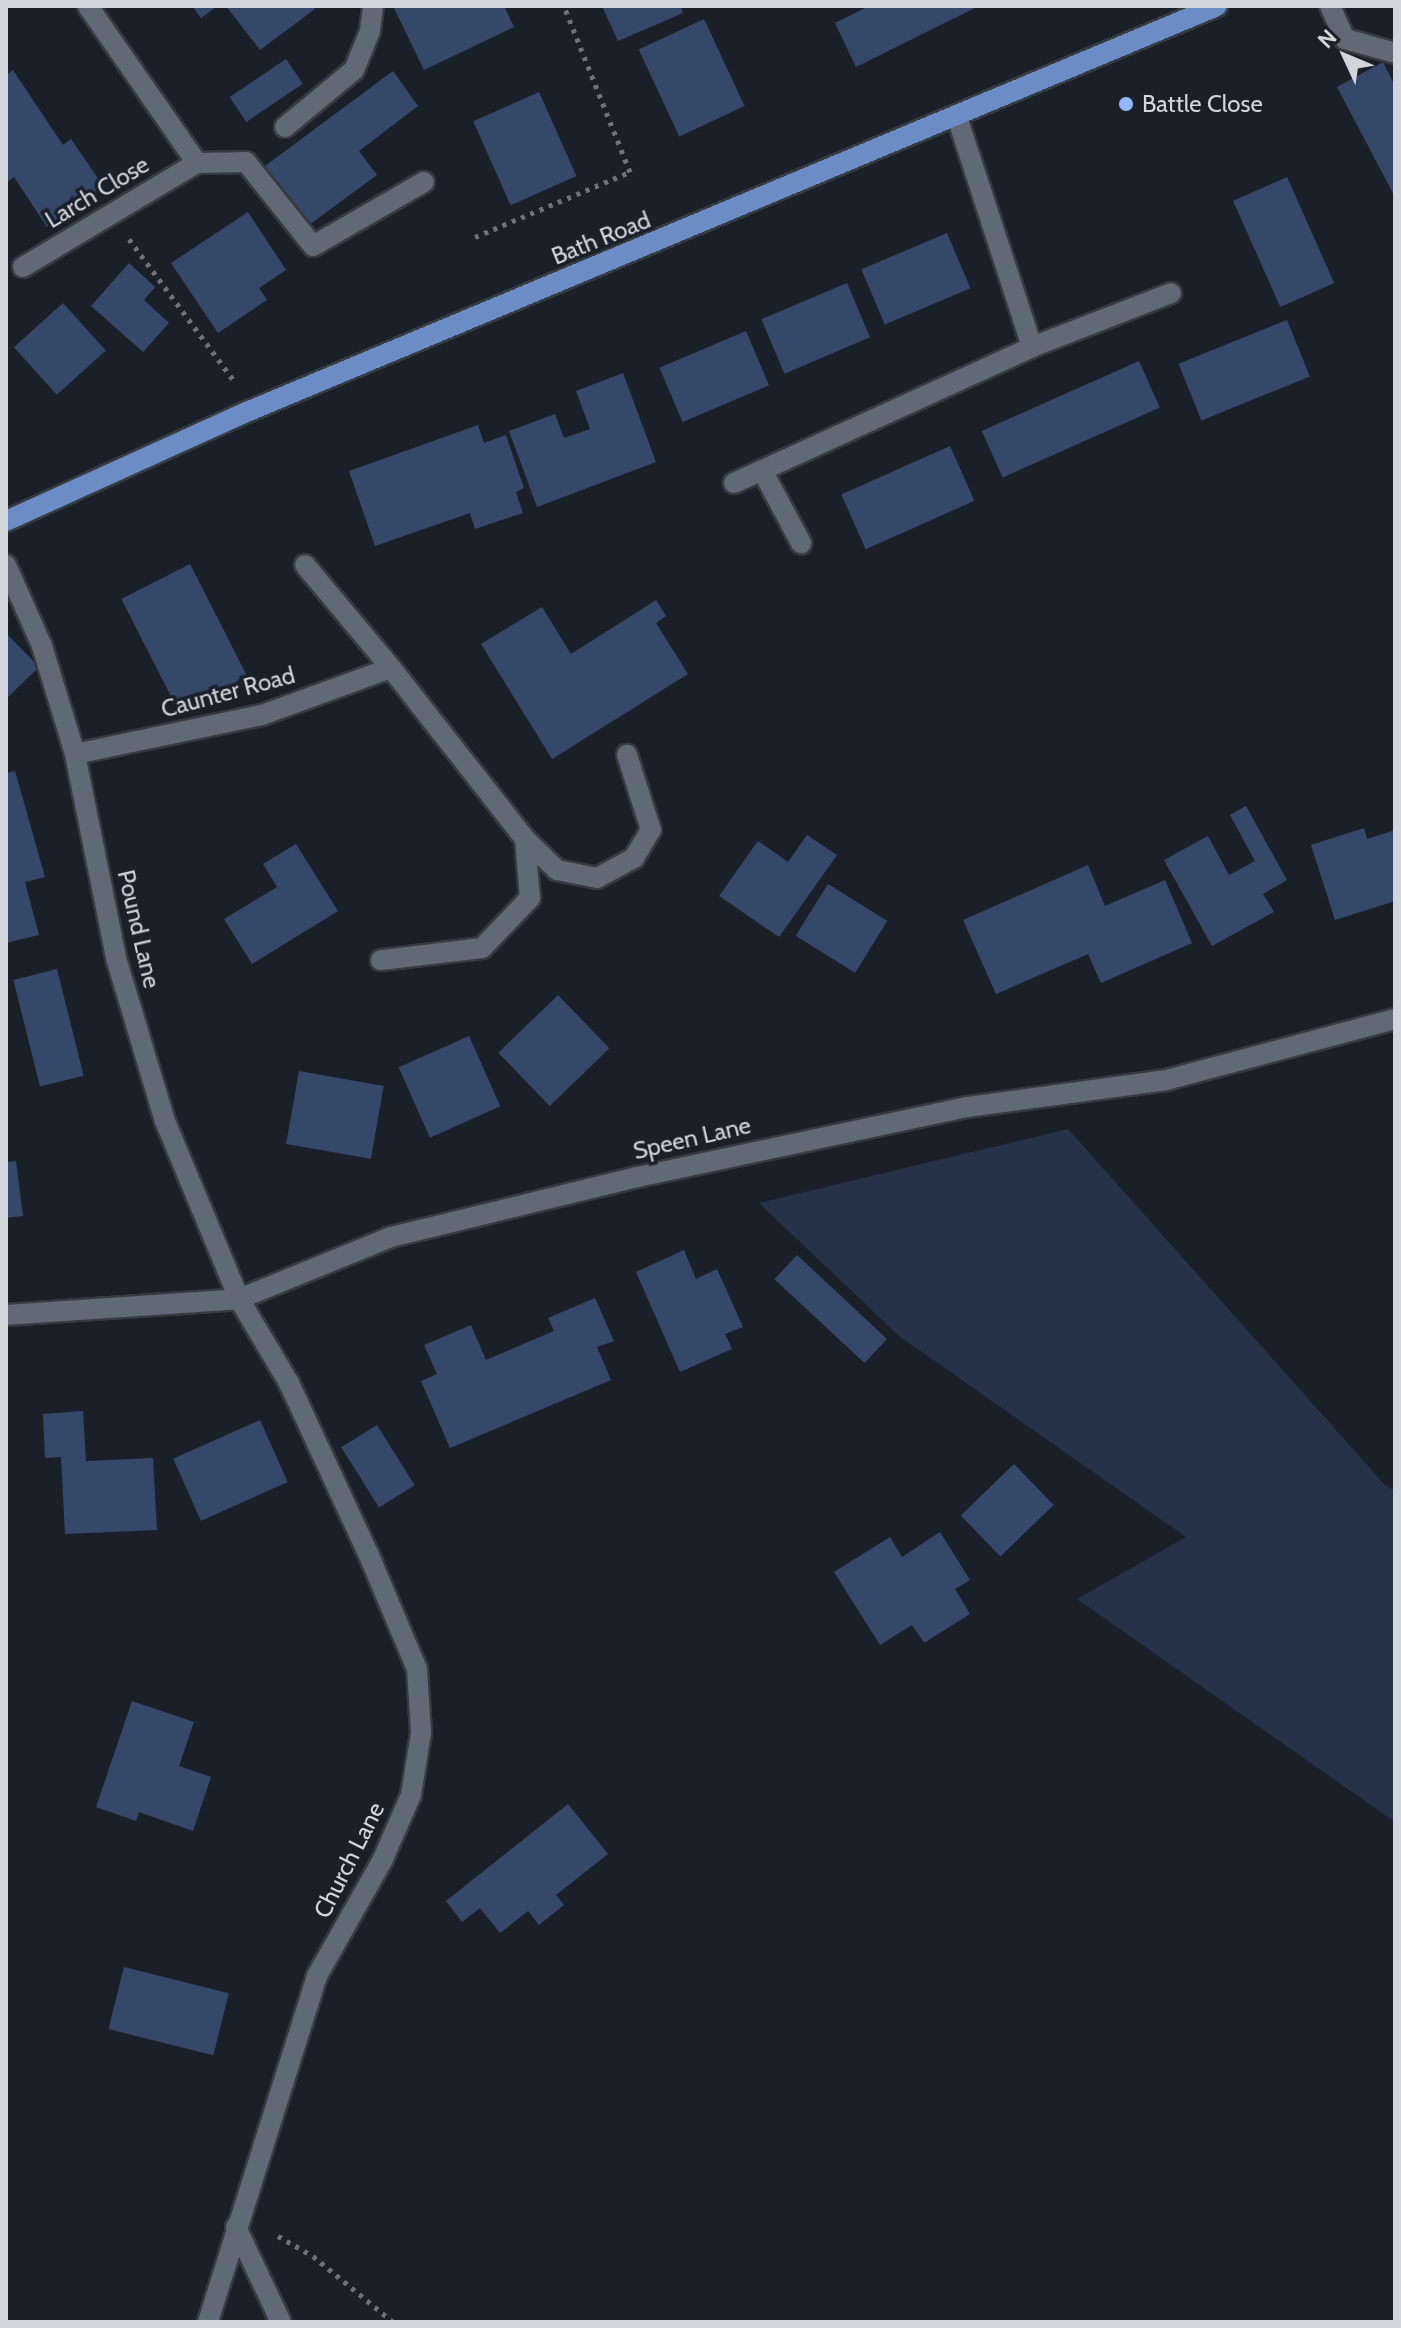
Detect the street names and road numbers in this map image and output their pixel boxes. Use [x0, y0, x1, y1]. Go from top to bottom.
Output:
street label: Larch Close [40, 150, 154, 234]
street label: Bath Road [547, 205, 655, 271]
street label: Caunter Road [158, 660, 298, 724]
street label: Pound Lane [111, 867, 167, 991]
street label: Speen Lane [630, 1110, 754, 1166]
street label: Church Lane [308, 1797, 390, 1923]

